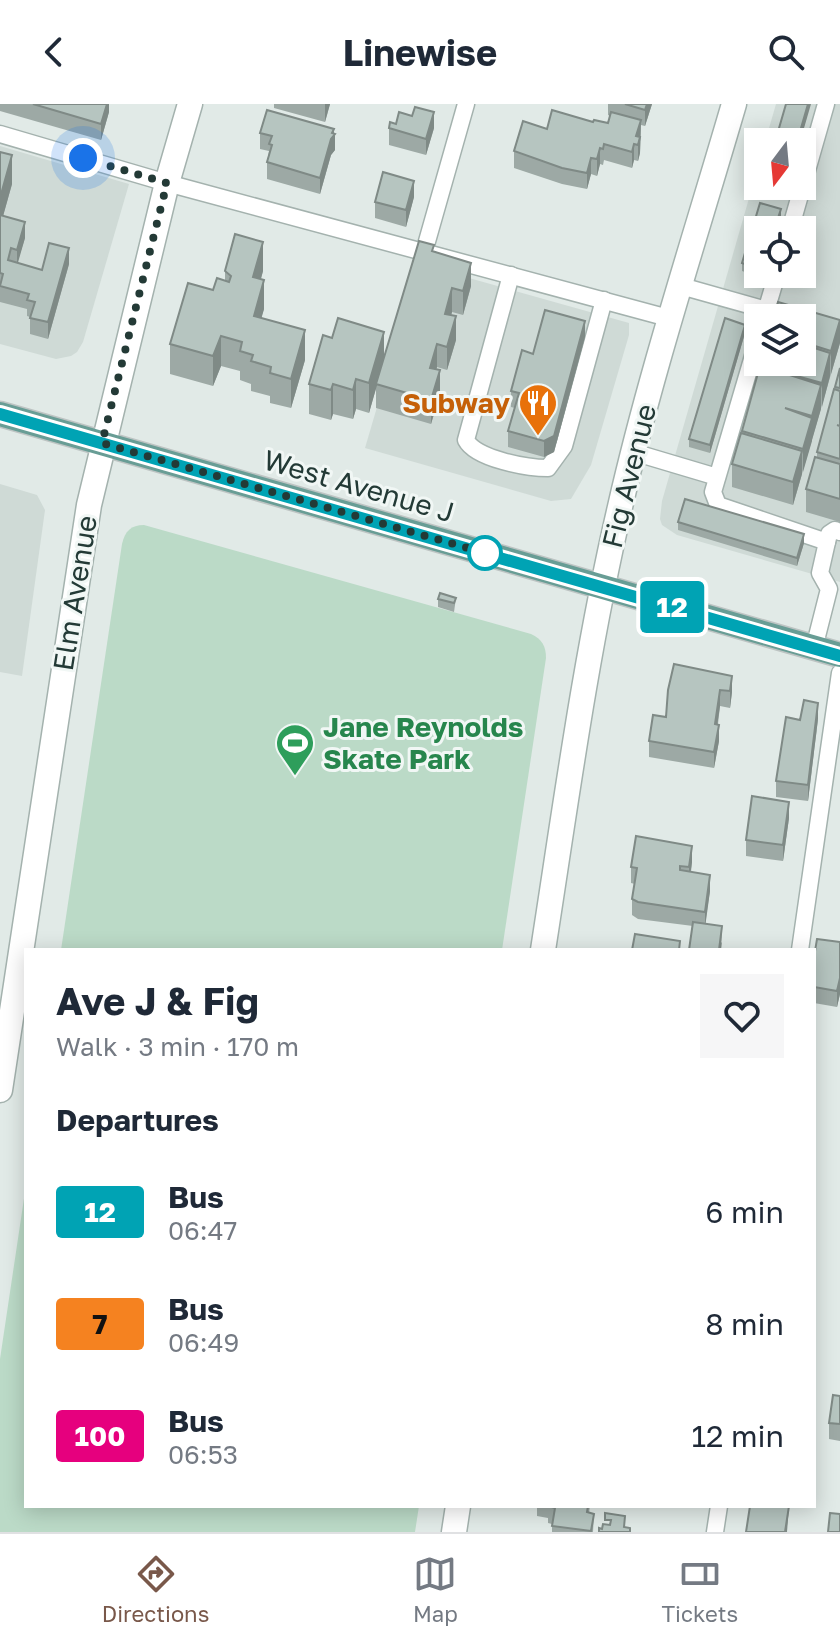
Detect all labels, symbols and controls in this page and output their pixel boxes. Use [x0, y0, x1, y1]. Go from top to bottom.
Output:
icon: back [32, 30, 76, 74]
icon: search [764, 30, 808, 74]
text: Linewise [343, 31, 497, 74]
north arrow [744, 128, 816, 200]
map controls [744, 128, 816, 376]
your location [63, 138, 103, 178]
button: locate [744, 216, 816, 288]
button: layers [744, 304, 816, 376]
restaurant icon: Subway [517, 382, 559, 437]
place label: Subway [402, 386, 510, 419]
street label: Fig Avenue [595, 400, 662, 551]
street label: West Avenue J [260, 443, 458, 528]
street label: Elm Avenue [46, 513, 103, 673]
unlabelled marker [468, 536, 502, 570]
line badge: 12 [636, 581, 708, 633]
text: 12 [656, 590, 688, 623]
place label: Jane Reynolds Skate Park [323, 710, 523, 775]
sports icon: Jane Reynolds Skate Park [274, 722, 316, 777]
button: heart [700, 974, 784, 1058]
text: Ave J & Fig [56, 978, 259, 1023]
text: Walk · 3 min · 170 m [56, 1031, 299, 1062]
text: Departures [56, 1102, 219, 1138]
text: Bus [168, 1179, 224, 1215]
text: 6 min [705, 1194, 784, 1230]
text: 12 [84, 1195, 116, 1228]
text: 06:47 [168, 1215, 237, 1246]
text: Bus [168, 1291, 224, 1327]
text: 8 min [705, 1306, 784, 1342]
text: 7 [92, 1307, 108, 1340]
text: 06:49 [168, 1327, 239, 1358]
text: Bus [168, 1403, 224, 1439]
text: 12 min [692, 1418, 784, 1454]
text: 100 [75, 1419, 125, 1452]
text: 06:53 [168, 1439, 238, 1470]
tab: Directions [102, 1552, 209, 1627]
tab: Map [413, 1552, 458, 1627]
tab: Tickets [661, 1552, 738, 1627]

